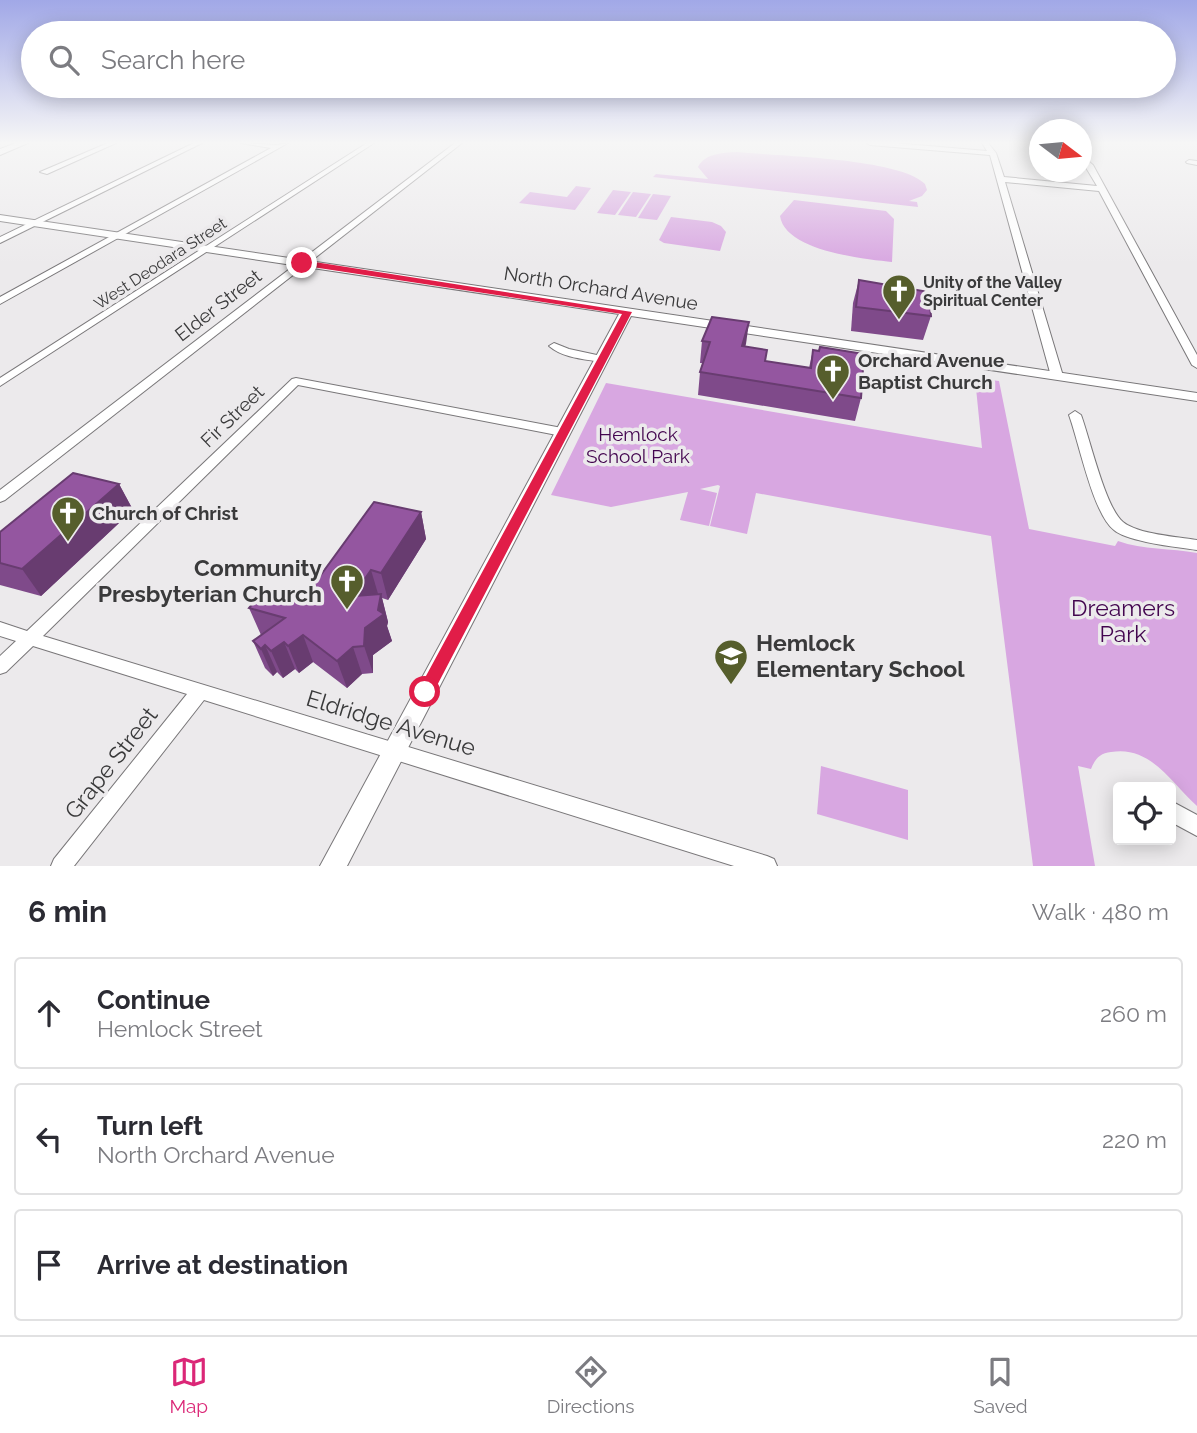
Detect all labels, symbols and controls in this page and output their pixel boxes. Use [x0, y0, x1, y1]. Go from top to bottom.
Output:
search box [21, 21, 1176, 98]
icon: search [45, 41, 83, 79]
text: Search here [101, 45, 245, 75]
north arrow [1029, 119, 1092, 182]
street label: West Deodara Street [91, 213, 231, 313]
route end [286, 247, 317, 278]
street label: North Orchard Avenue [502, 262, 700, 314]
street label: Elder Street [170, 264, 266, 346]
church icon: Unity of the Valley Spiritual Center [880, 272, 918, 321]
place label: Unity of the Valley Spiritual Center [923, 273, 1062, 310]
place label: Orchard Avenue Baptist Church [858, 349, 1004, 393]
church icon: Orchard Avenue Baptist Church [814, 352, 852, 401]
street label: Fir Street [196, 380, 269, 451]
park label: Hemlock School Park [586, 423, 690, 467]
church icon: Church of Christ [49, 494, 87, 543]
place label: Church of Christ [92, 502, 239, 524]
place label: Community Presbyterian Church [98, 554, 322, 607]
church icon: Community Presbyterian Church [328, 562, 366, 611]
park label: Dreamers Park [1071, 594, 1175, 647]
place label: Hemlock Elementary School [756, 629, 965, 682]
school or university icon: Hemlock Elementary School [712, 637, 750, 686]
route start [409, 676, 440, 707]
street label: Eldridge Avenue [303, 684, 479, 761]
street label: Grape Street [59, 701, 163, 824]
map controls [1113, 782, 1176, 845]
button: locate [1113, 782, 1176, 845]
text: 6 min [28, 894, 107, 929]
text: Walk · 480 m [1032, 898, 1169, 925]
text: Continue [97, 985, 210, 1015]
icon: ahead [30, 994, 68, 1032]
text: 260 m [1100, 1000, 1167, 1027]
text: Hemlock Street [97, 1015, 263, 1042]
text: Turn left [97, 1111, 203, 1141]
icon: left [30, 1120, 68, 1158]
text: 220 m [1102, 1126, 1167, 1153]
text: North Orchard Avenue [97, 1141, 335, 1168]
icon: arrive [30, 1246, 68, 1284]
text: Arrive at destination [97, 1250, 348, 1280]
tab: Map [169, 1353, 208, 1417]
tab: Directions [547, 1353, 635, 1417]
tab: Saved [973, 1353, 1028, 1417]

